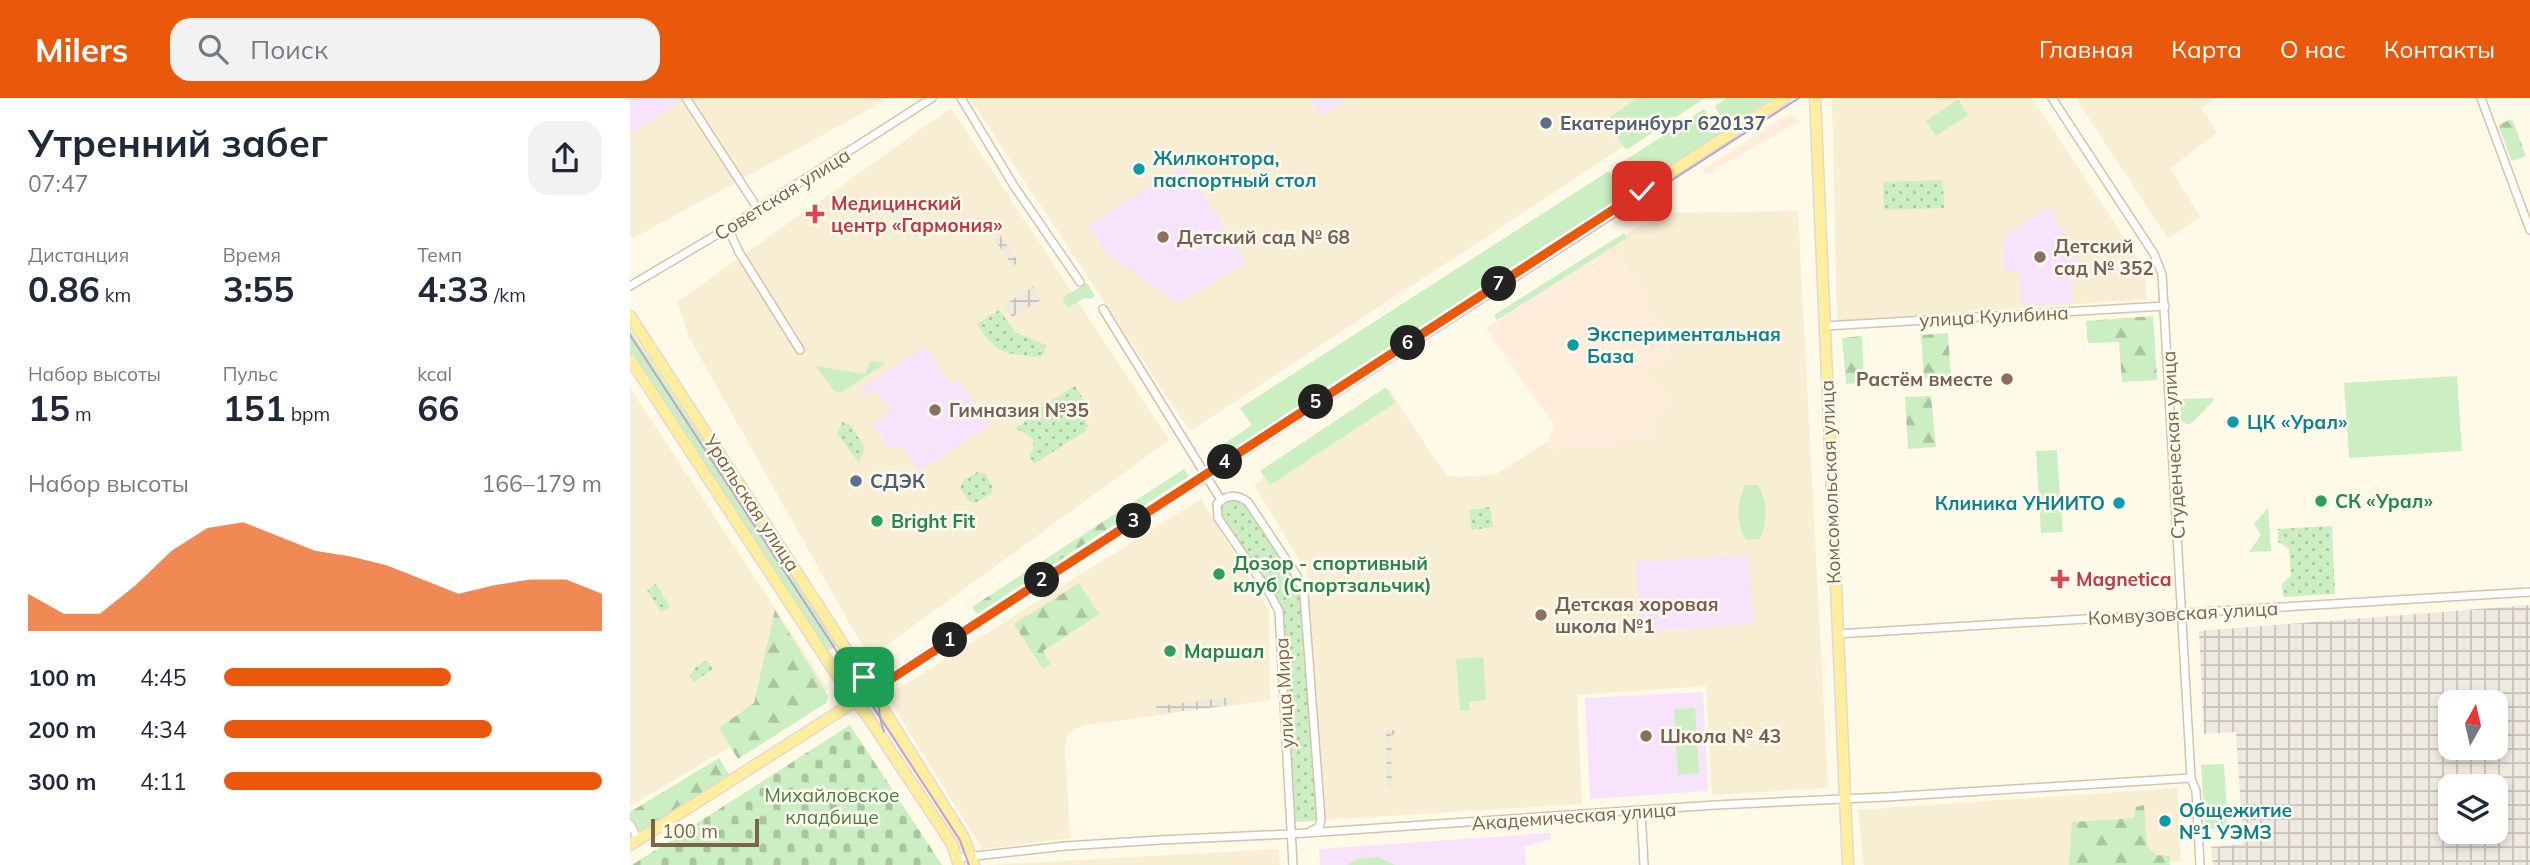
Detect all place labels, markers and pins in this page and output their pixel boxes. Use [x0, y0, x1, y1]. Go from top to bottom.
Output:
place label: Екатеринбург 620137 [1560, 111, 1766, 135]
marker: Екатеринбург 620137 [1538, 115, 1554, 131]
place label: Жилконтора, паспортный стол [1153, 146, 1316, 192]
marker: Жилконтора, паспортный стол [1131, 161, 1147, 177]
pin [1612, 161, 1672, 221]
place label: Медицинский центр «Гармония» [831, 191, 1003, 237]
marker: Медицинский центр «Гармония» [805, 204, 825, 224]
place label: Детский сад № 68 [1177, 225, 1350, 249]
marker: Детский сад № 68 [1155, 229, 1171, 245]
place label: Детский сад № 352 [2054, 234, 2154, 280]
marker: Детский сад № 352 [2032, 249, 2048, 265]
pin: 7 [1482, 266, 1516, 302]
place label: Экспериментальная База [1587, 322, 1781, 368]
pin: 6 [1390, 326, 1426, 360]
marker: Экспериментальная База [1565, 337, 1581, 353]
place label: Растём вместе [1856, 367, 1993, 391]
marker: Растём вместе [1999, 371, 2015, 387]
pin: 5 [1298, 384, 1334, 420]
place label: Гимназия №35 [949, 398, 1089, 422]
marker: Гимназия №35 [927, 402, 943, 418]
place label: ЦК «Урал» [2247, 410, 2347, 434]
marker: ЦК «Урал» [2225, 414, 2241, 430]
pin: 4 [1208, 444, 1242, 480]
place label: СДЭК [870, 469, 926, 493]
marker: СДЭК [848, 473, 864, 489]
place label: СК «Урал» [2335, 489, 2433, 513]
place label: Клиника УНИИТО [1935, 491, 2105, 515]
marker: СК «Урал» [2313, 493, 2329, 509]
marker: Клиника УНИИТО [2111, 495, 2127, 511]
pin: 3 [1116, 504, 1152, 538]
place label: Bright Fit [891, 509, 975, 533]
marker: Bright Fit [869, 513, 885, 529]
place label: Дозор - спортивный клуб (Спортзальчик) [1233, 551, 1432, 597]
pin: 2 [1024, 562, 1060, 598]
marker: Дозор - спортивный клуб (Спортзальчик) [1211, 566, 1227, 582]
place label: Magnetica [2076, 567, 2171, 591]
marker: Magnetica [2050, 569, 2070, 589]
place label: Детская хоровая школа №1 [1555, 592, 1719, 638]
marker: Детская хоровая школа №1 [1533, 607, 1549, 623]
pin: 1 [932, 622, 968, 658]
place label: Маршал [1184, 639, 1264, 663]
marker: Маршал [1162, 643, 1178, 659]
pin [834, 647, 894, 707]
place label: Школа № 43 [1660, 724, 1781, 748]
marker: Школа № 43 [1638, 728, 1654, 744]
place label: Общежитие №1 УЭМЗ [2179, 798, 2292, 844]
marker: Общежитие №1 УЭМЗ [2157, 813, 2173, 829]

